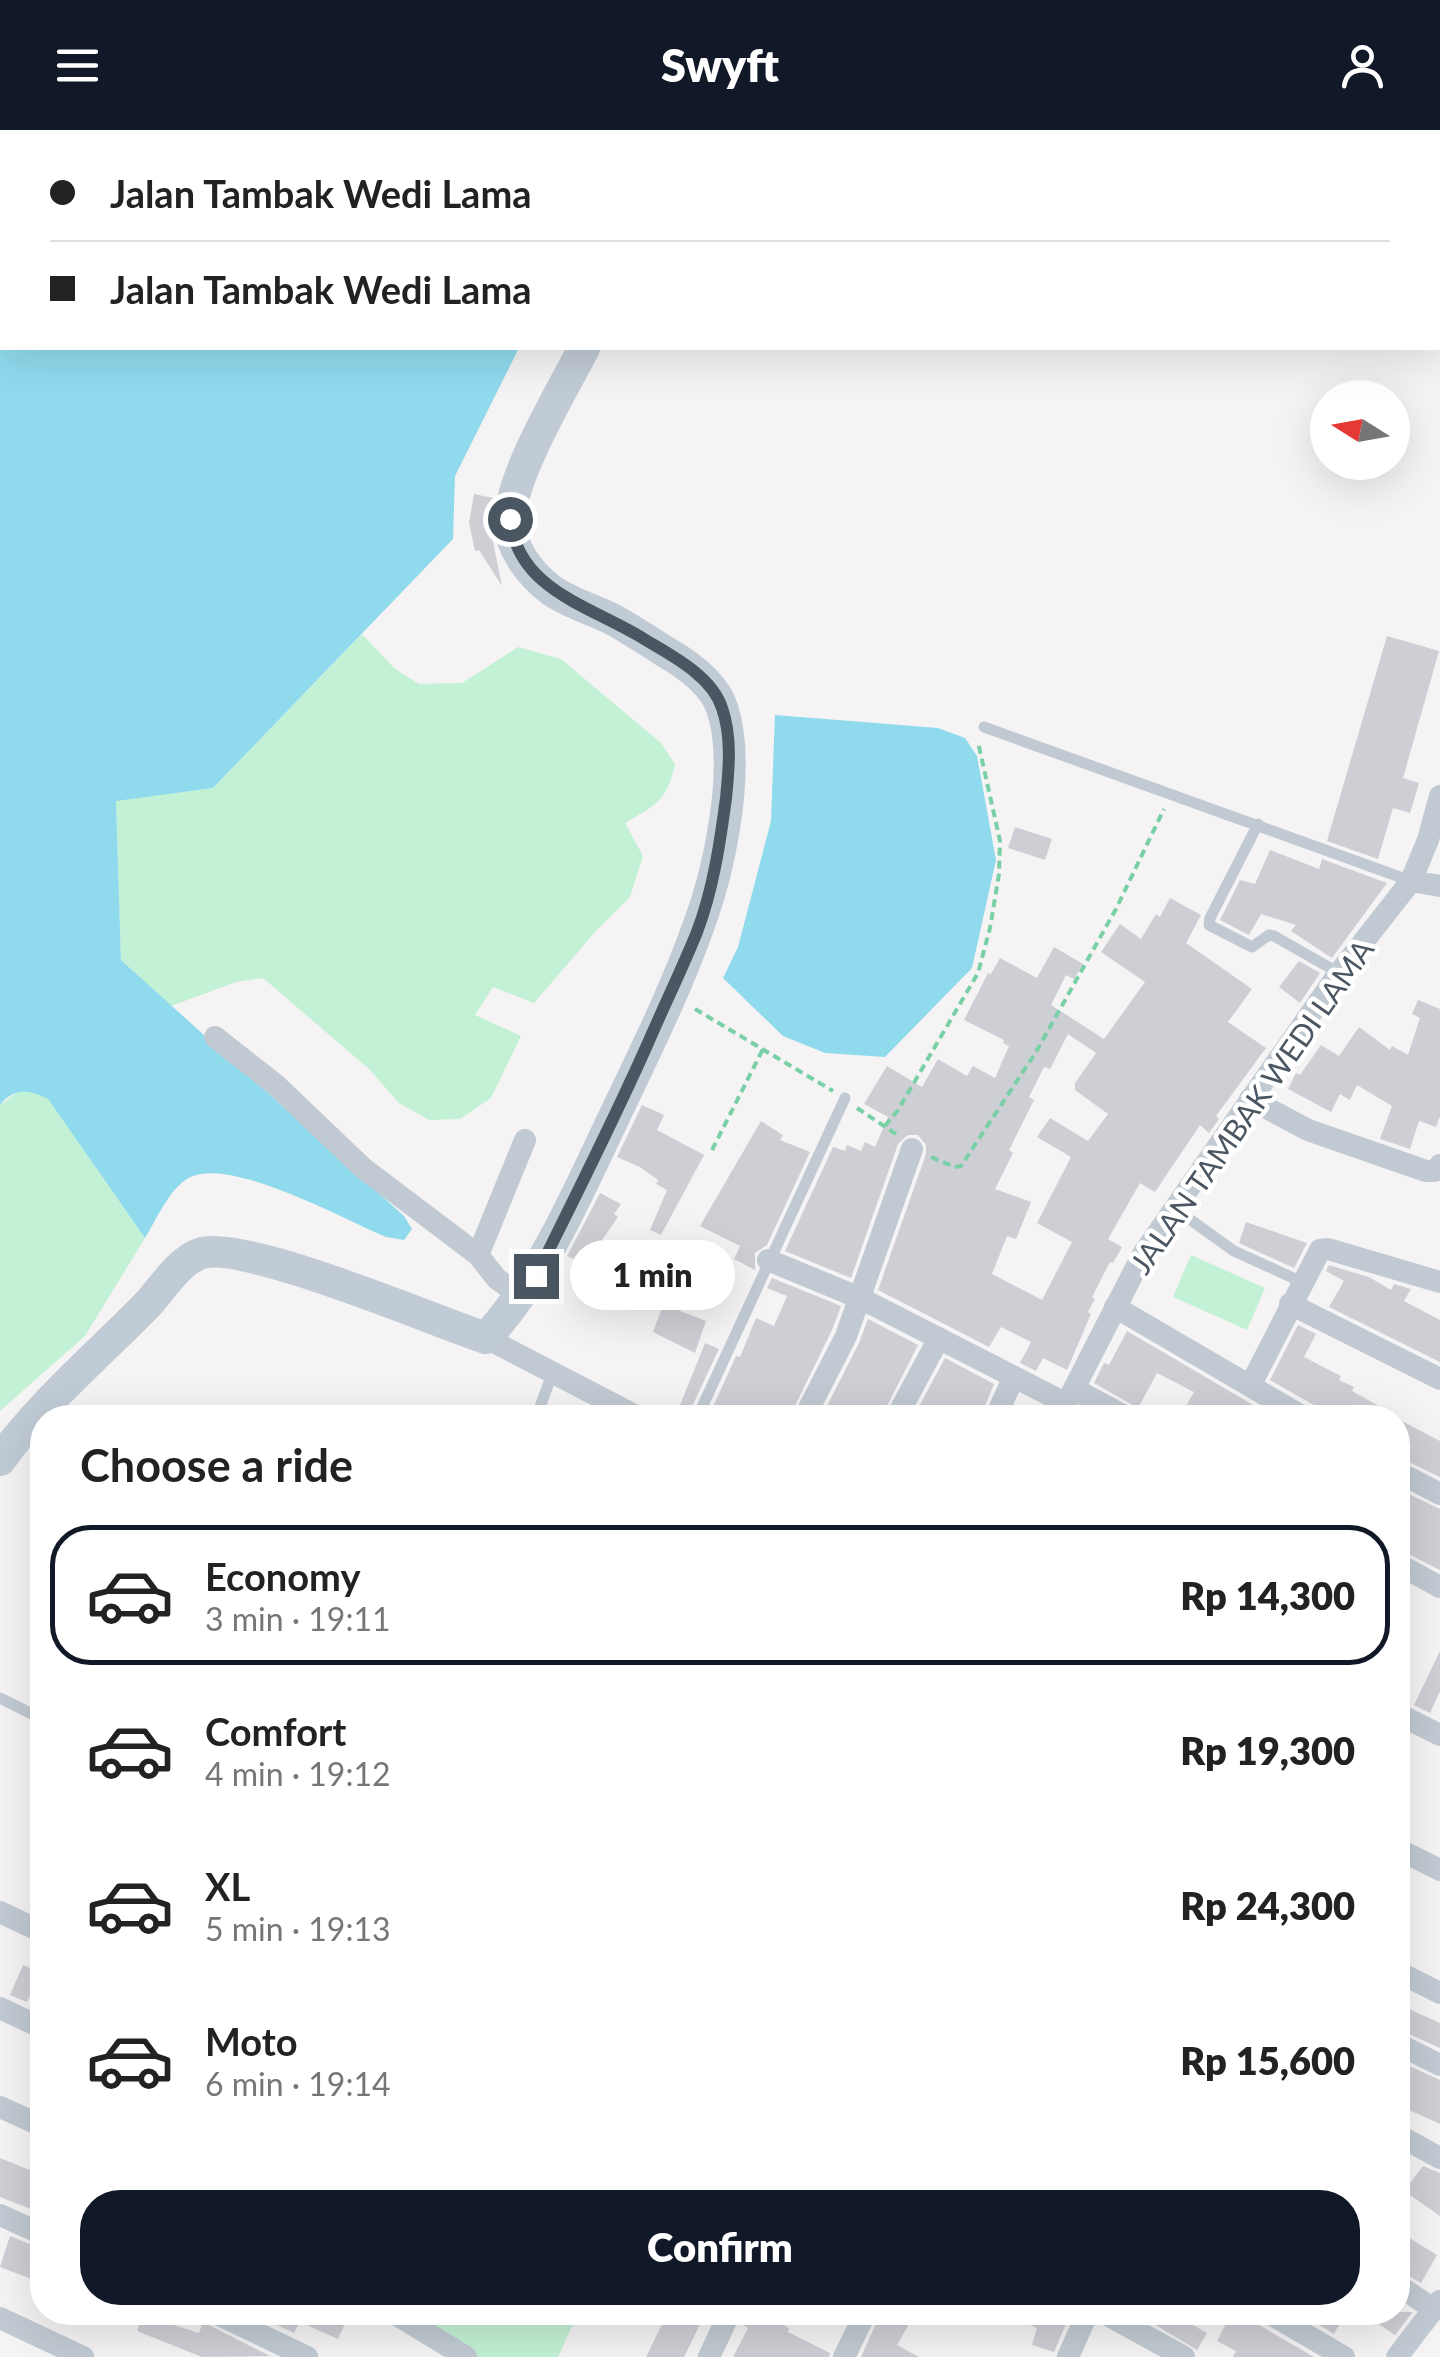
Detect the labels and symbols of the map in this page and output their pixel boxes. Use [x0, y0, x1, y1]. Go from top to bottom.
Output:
north arrow [1310, 380, 1410, 480]
route start [488, 497, 533, 542]
street label: JALAN TAMBAK WEDI LAMA [1122, 931, 1381, 1280]
callout: 1 min [571, 1241, 736, 1311]
route end [514, 1254, 559, 1299]

